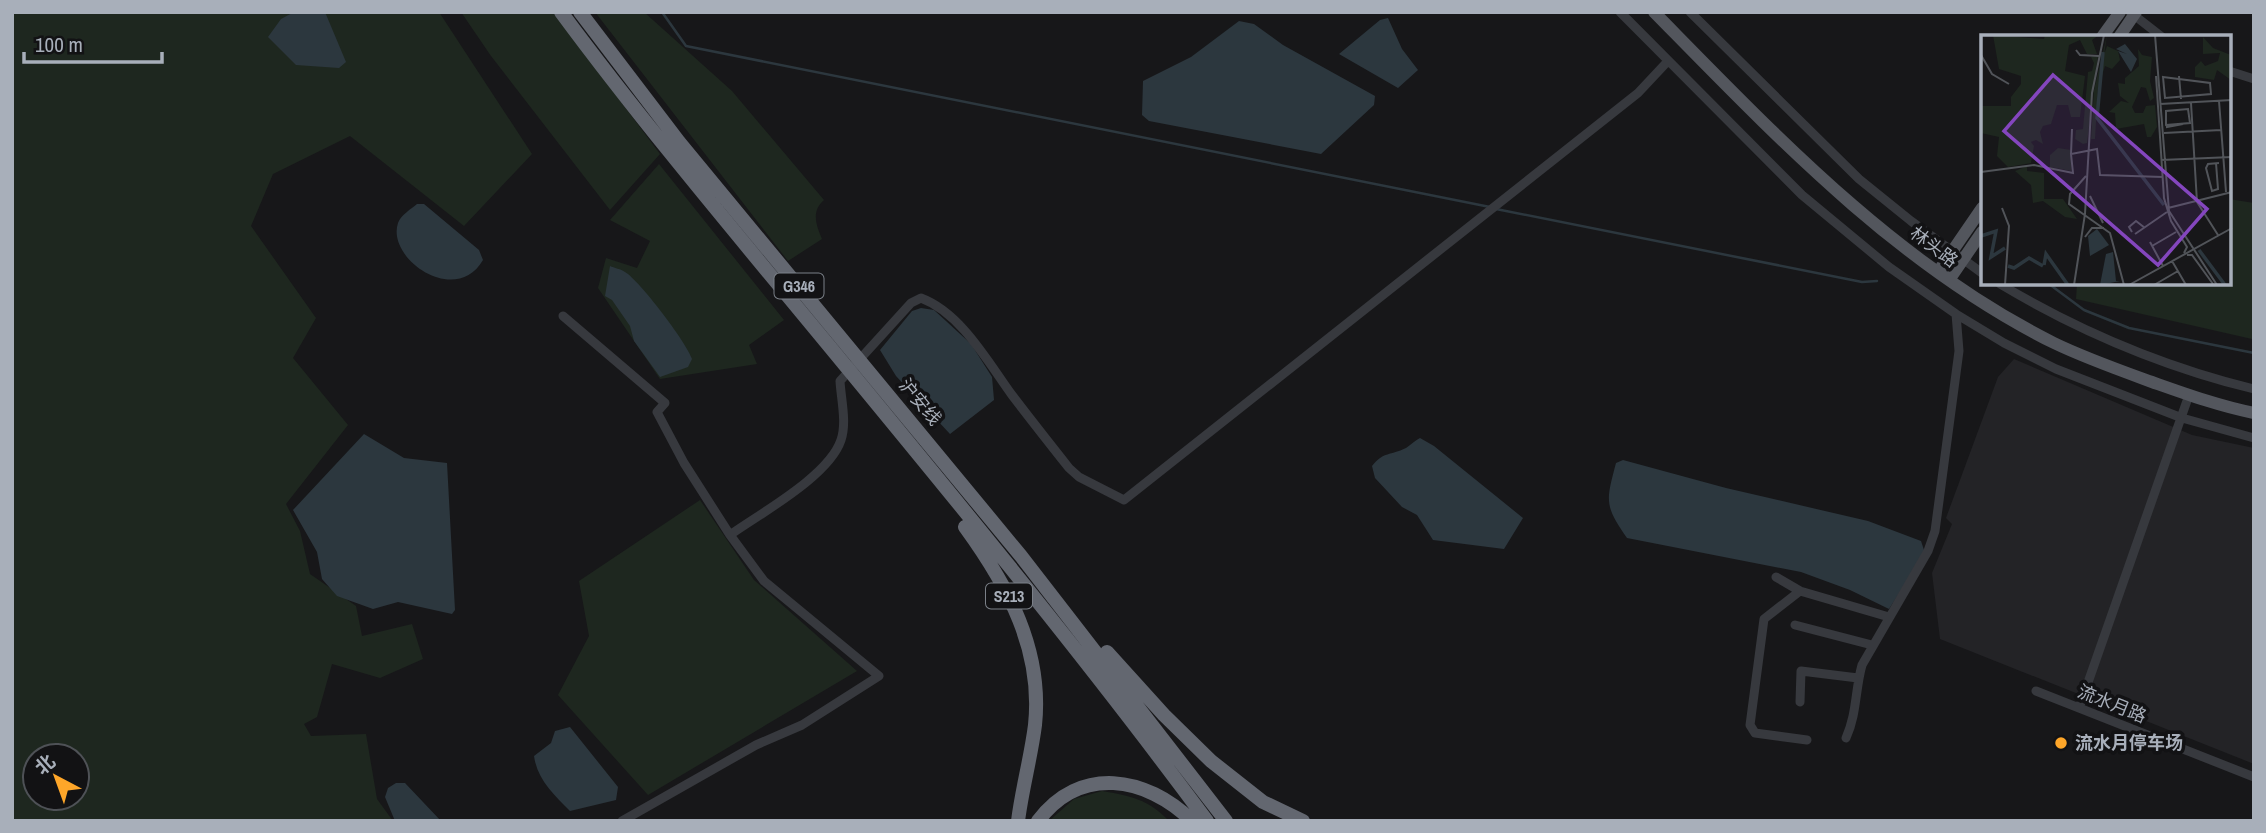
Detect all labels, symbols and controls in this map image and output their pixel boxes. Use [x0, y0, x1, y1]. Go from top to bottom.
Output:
scale bar [24, 21, 163, 65]
text: 100 m [35, 30, 83, 59]
inset map [1981, 35, 2231, 285]
street label: 林头路 [1905, 220, 1963, 273]
road number: G346 [774, 274, 824, 298]
street label: 沪安线 [893, 373, 947, 430]
road number: S213 [986, 583, 1032, 608]
street label: 流水月路 [2074, 678, 2150, 729]
place label: 流水月停车场 [2075, 730, 2183, 755]
marker: 流水月停车场 [2053, 735, 2069, 751]
north arrow [21, 742, 91, 812]
text: 北 [29, 748, 61, 780]

